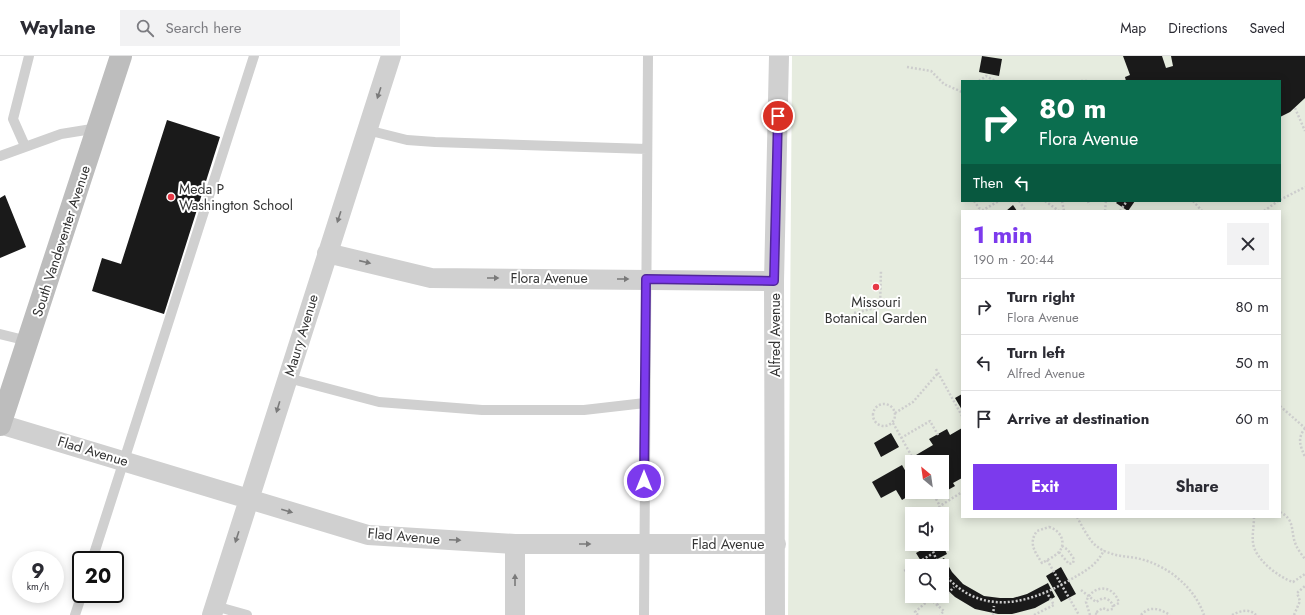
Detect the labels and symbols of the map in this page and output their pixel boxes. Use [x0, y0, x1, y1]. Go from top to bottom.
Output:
one-way arrow [376, 87, 382, 99]
pin [761, 99, 795, 133]
street label: South Vandeventer Avenue [27, 163, 95, 319]
place label: Meda P Washington School [179, 179, 293, 215]
marker: Meda P Washington School [166, 192, 176, 202]
one-way arrow [336, 211, 342, 223]
one-way arrow [358, 260, 371, 266]
street label: Flora Avenue [510, 268, 588, 288]
one-way arrow [487, 275, 500, 281]
one-way arrow [617, 276, 630, 282]
marker: Missouri Botanical Garden [871, 282, 881, 292]
street label: Maury Avenue [279, 292, 323, 378]
place label: Missouri Botanical Garden [825, 292, 927, 328]
street label: Alfred Avenue [765, 293, 785, 377]
one-way arrow [275, 402, 281, 414]
street label: Flad Avenue [55, 431, 131, 471]
north arrow [905, 455, 949, 499]
position arrow [623, 460, 665, 502]
one-way arrow [281, 508, 293, 514]
street label: Flad Avenue [367, 523, 441, 549]
one-way arrow [234, 532, 240, 544]
street label: Flad Avenue [692, 534, 764, 554]
one-way arrow [449, 537, 461, 544]
one-way arrow [579, 541, 592, 547]
speed limit sign: 20 [72, 551, 124, 603]
one-way arrow [512, 573, 518, 586]

